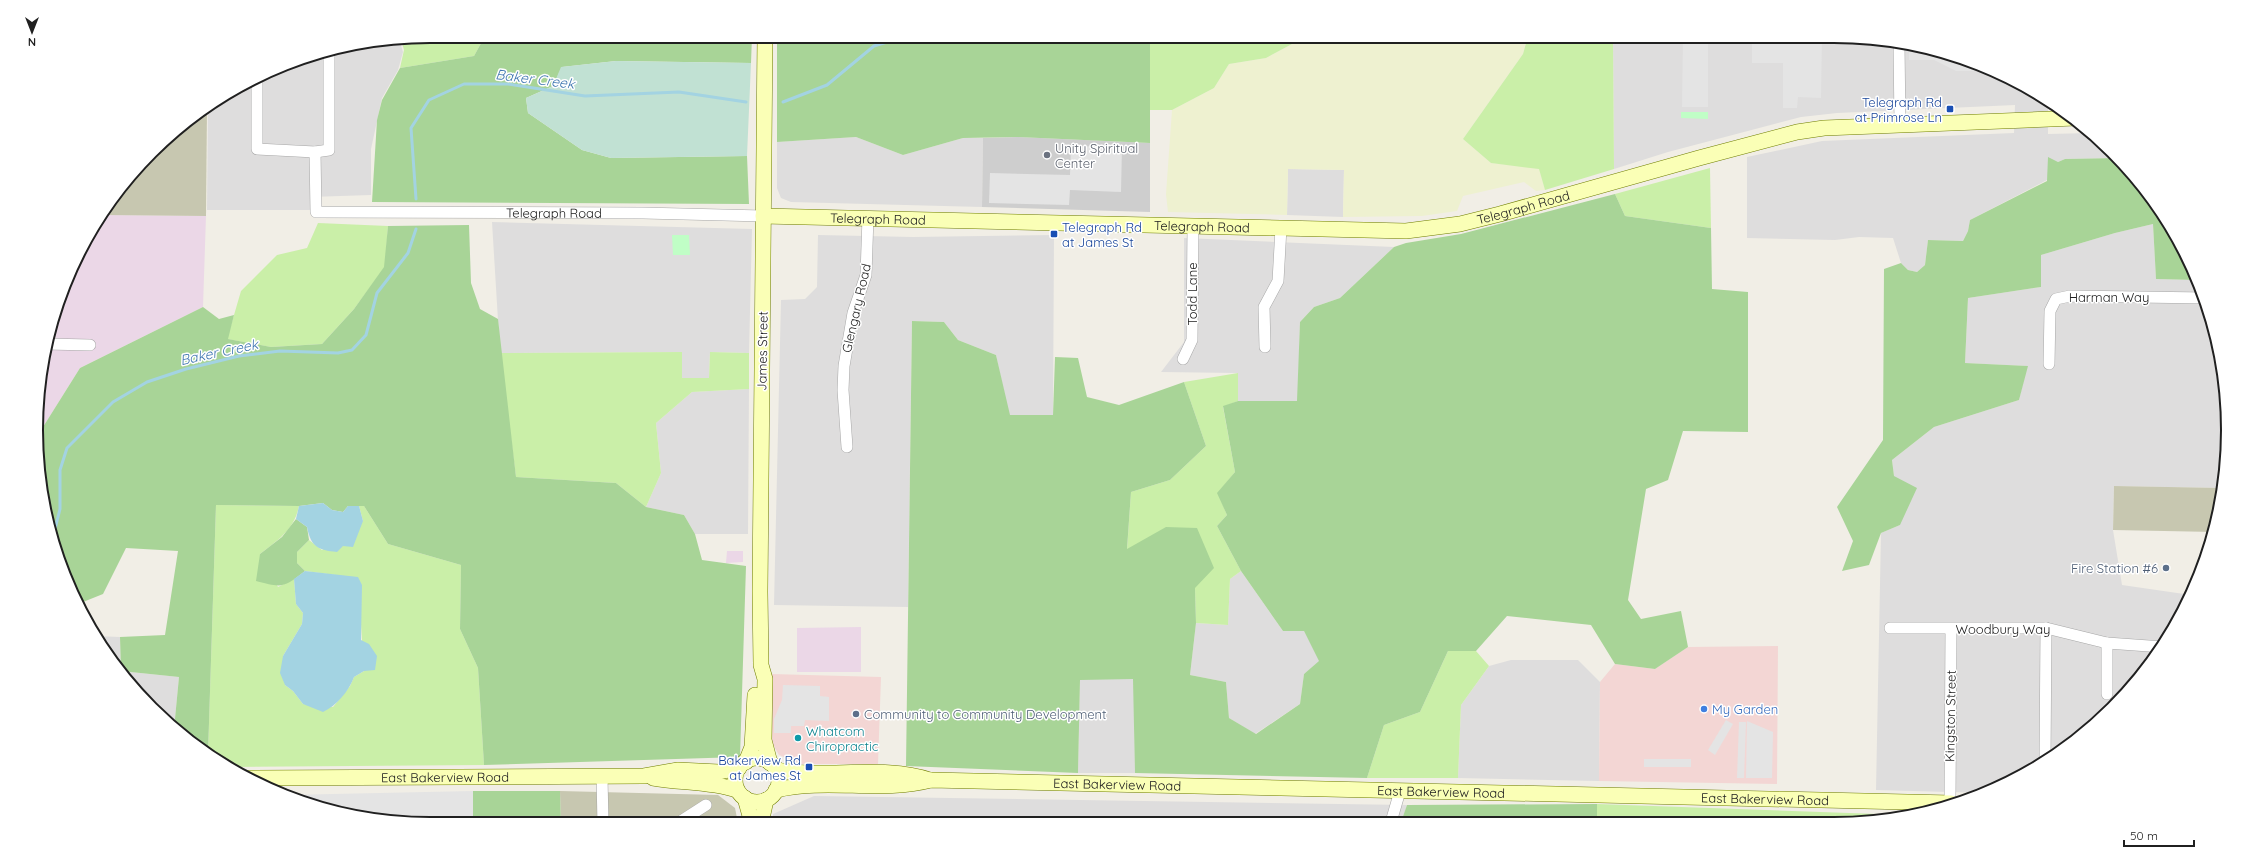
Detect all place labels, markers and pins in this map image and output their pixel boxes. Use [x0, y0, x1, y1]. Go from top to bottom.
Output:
place label: Telegraph Rd at Primrose Ln [1855, 94, 1942, 125]
marker: Telegraph Rd at Primrose Ln [1945, 104, 1955, 114]
place label: Unity Spiritual Center [1055, 140, 1138, 171]
marker: Unity Spiritual Center [1042, 150, 1052, 160]
place label: Telegraph Rd at James St [1062, 219, 1142, 250]
marker: Telegraph Rd at James St [1049, 229, 1059, 239]
place label: Fire Station #6 [2071, 560, 2158, 576]
marker: Fire Station #6 [2161, 563, 2171, 573]
place label: My Garden [1712, 701, 1778, 717]
marker: My Garden [1699, 704, 1709, 714]
place label: Community to Community Development [864, 706, 1107, 722]
marker: Community to Community Development [851, 709, 861, 719]
place label: Whatcom Chiropractic [806, 723, 879, 754]
marker: Whatcom Chiropractic [793, 733, 803, 743]
place label: Bakerview Rd at James St [718, 752, 801, 783]
marker: Bakerview Rd at James St [804, 762, 814, 772]

